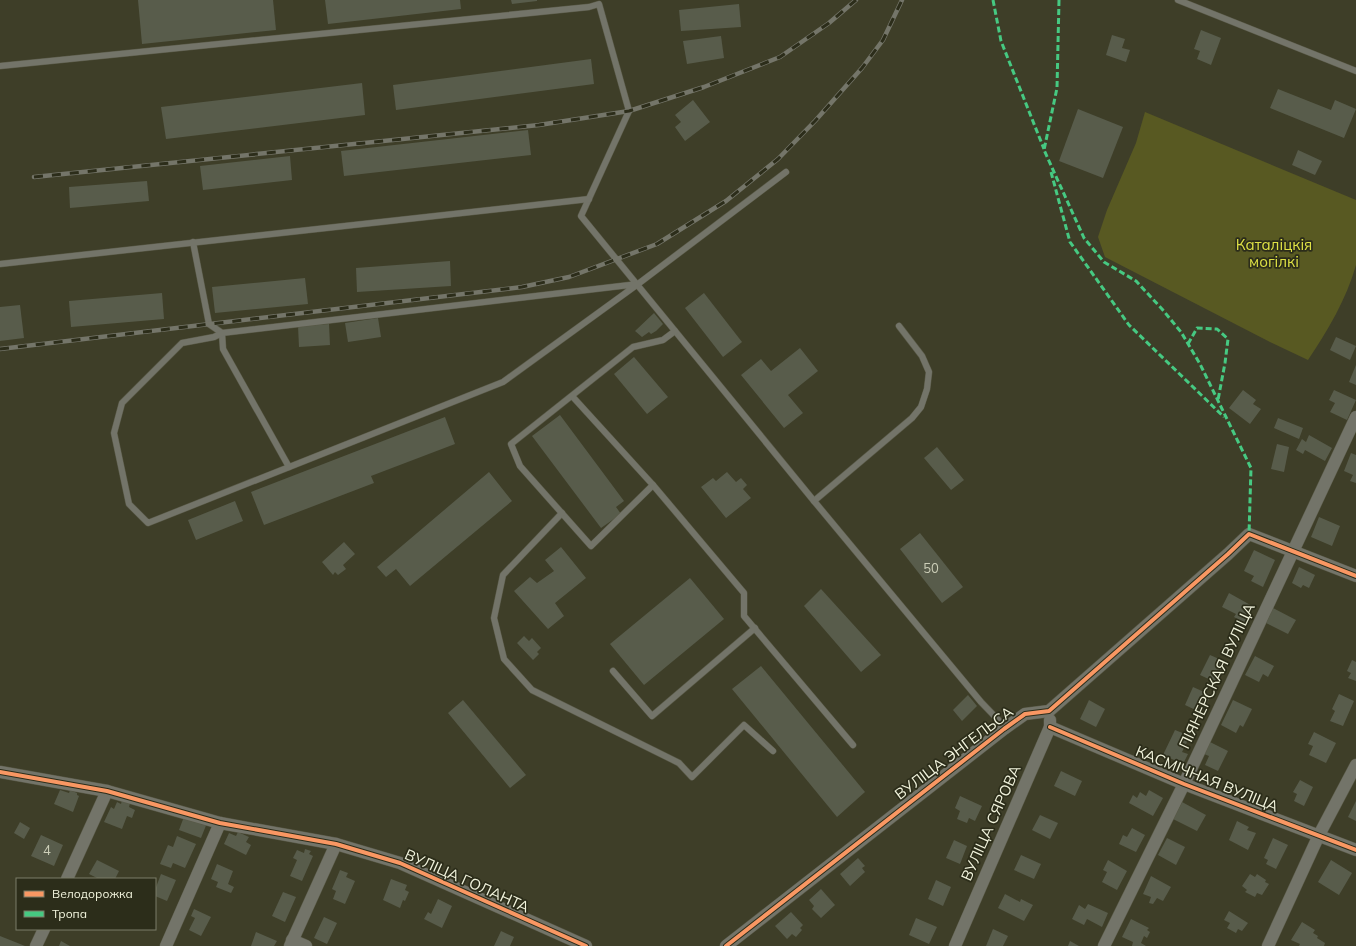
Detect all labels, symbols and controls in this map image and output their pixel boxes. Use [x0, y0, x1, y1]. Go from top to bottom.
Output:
park label: Каталіцкія могілкі [1236, 235, 1312, 271]
house number: 50 [923, 560, 939, 576]
street label: ПІЯНЕРСКАЯ ВУЛІЦА [1174, 600, 1259, 752]
street label: ВУЛІЦА ЭНГЕЛЬСА [891, 702, 1017, 803]
street label: КАСМІЧНАЯ ВУЛІЦА [1133, 741, 1281, 816]
street label: ВУЛІЦА СЯРОВА [956, 762, 1025, 884]
house number: 4 [43, 842, 51, 858]
street label: ВУЛІЦА ГОЛАНТА [402, 844, 533, 917]
legend [16, 878, 156, 930]
text: Велодорожка [52, 886, 133, 901]
text: Тропа [52, 906, 87, 921]

